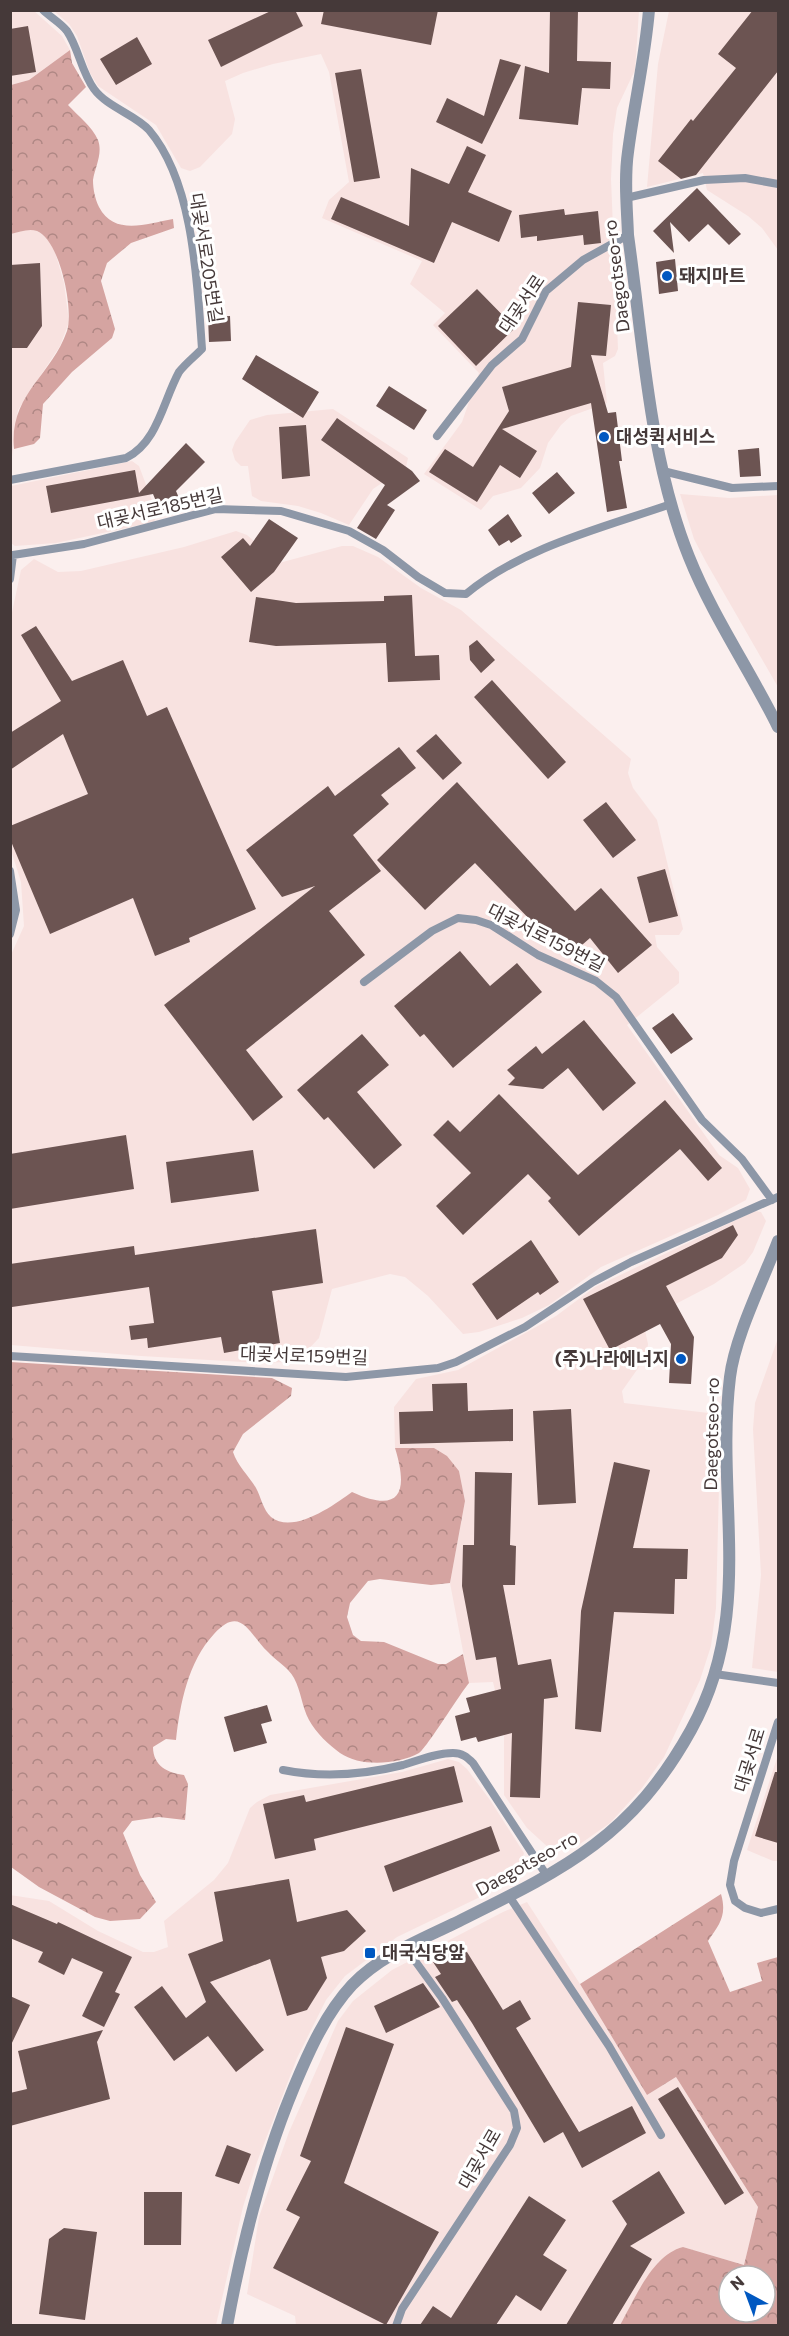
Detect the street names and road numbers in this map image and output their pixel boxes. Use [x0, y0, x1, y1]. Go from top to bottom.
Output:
street label: 대곶서로205번길 [186, 191, 228, 324]
street label: Daegotseo-ro [598, 218, 634, 334]
street label: 대곶서로 [494, 270, 549, 337]
street label: 대곶서로185번길 [95, 483, 225, 533]
street label: 대곶서로159번길 [484, 898, 609, 976]
street label: 대곶서로159번길 [240, 1342, 369, 1368]
street label: Daegotseo-ro [699, 1377, 723, 1491]
street label: 대곶서로 [729, 1725, 769, 1795]
street label: Daegotseo-ro [472, 1826, 581, 1900]
street label: 대곶서로 [453, 2124, 505, 2193]

